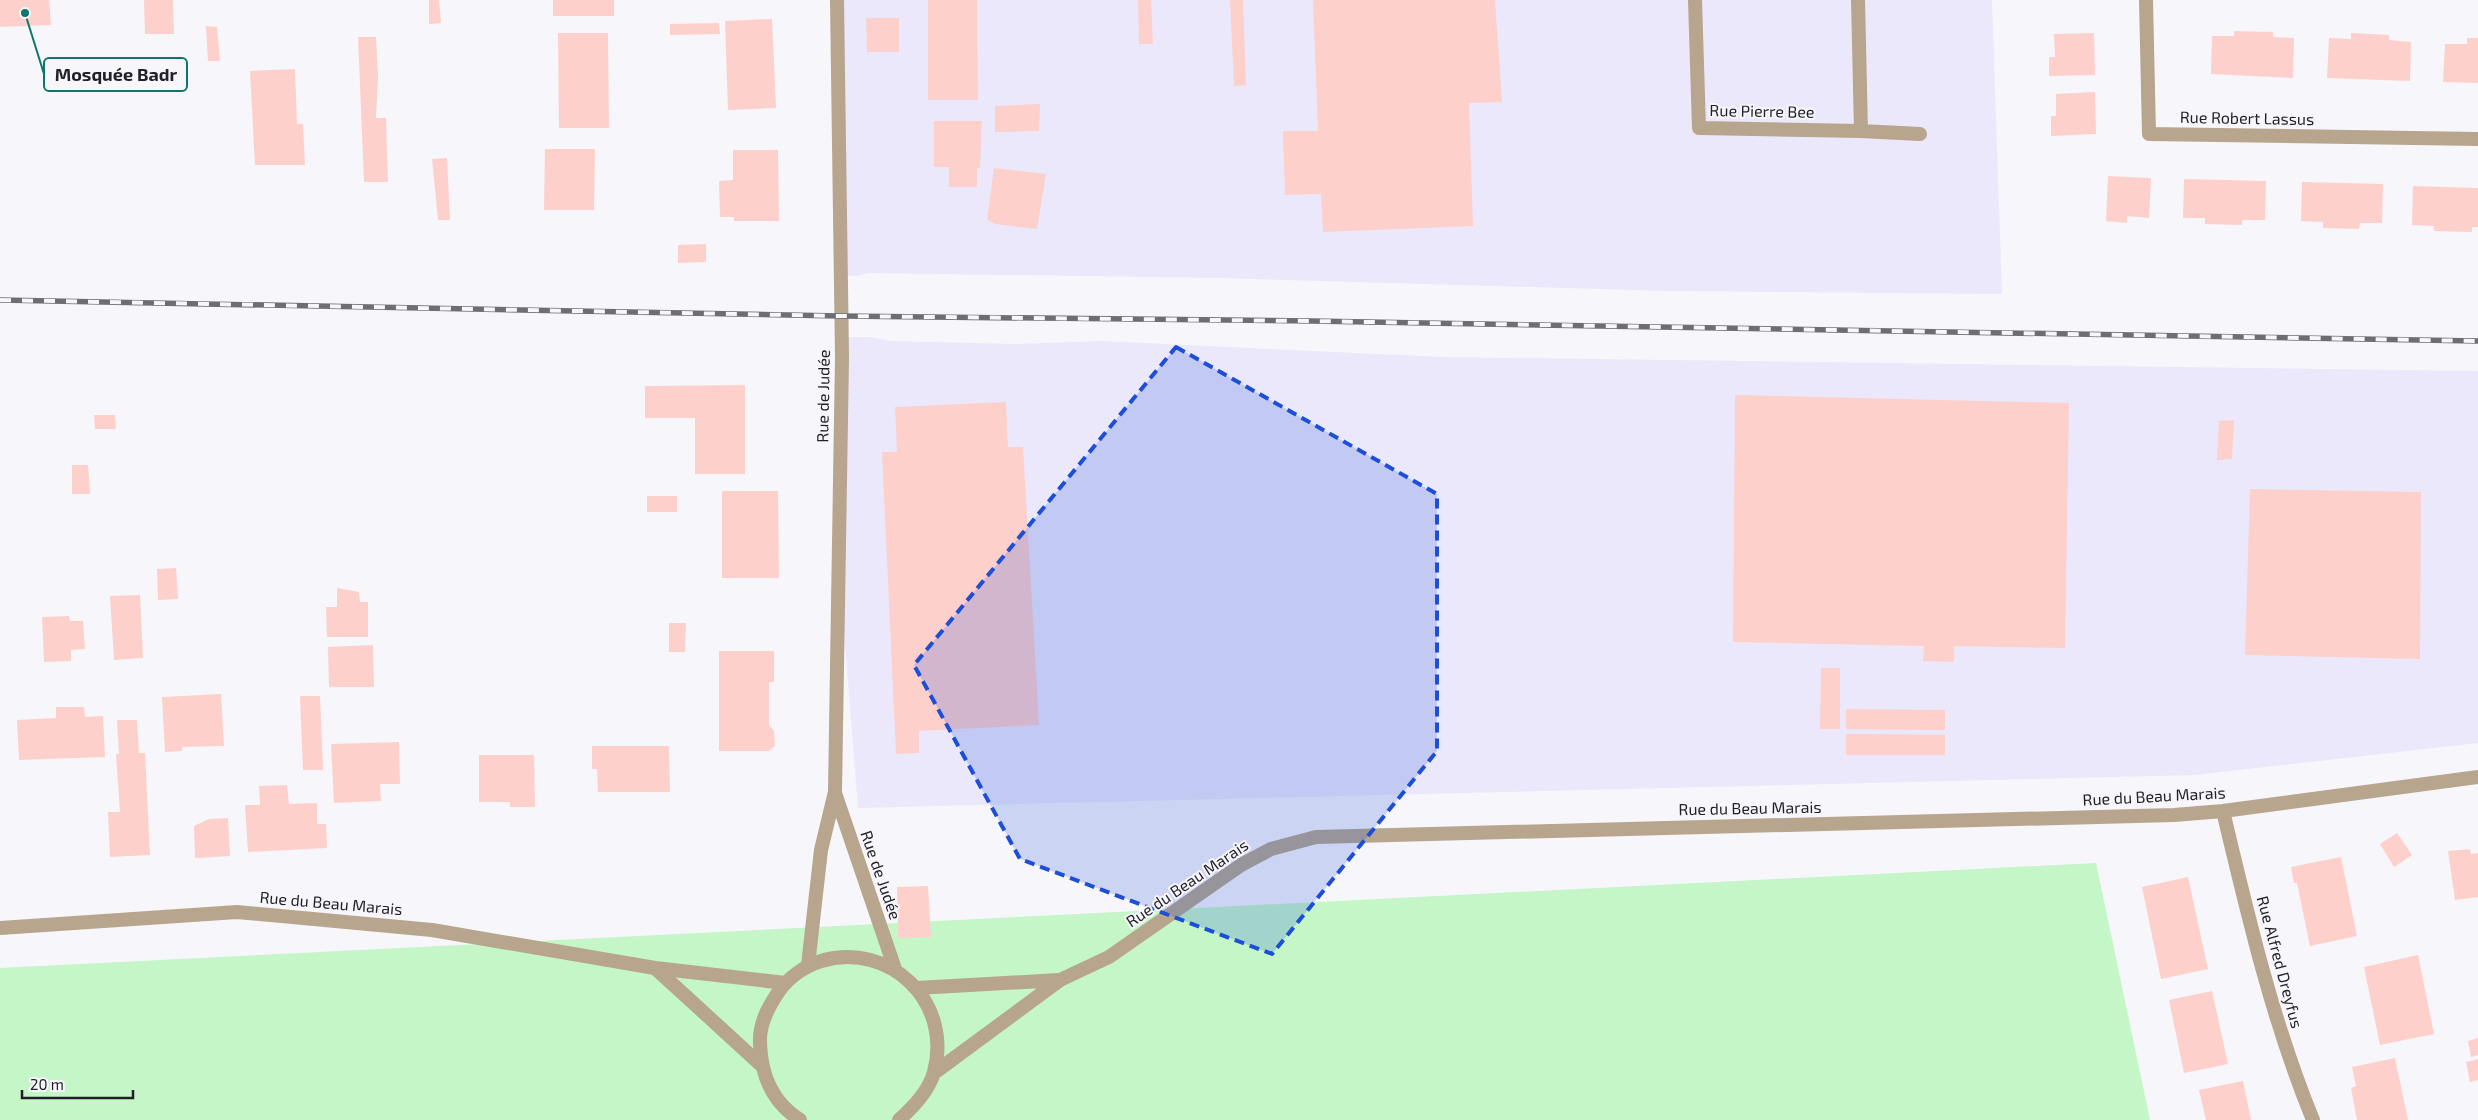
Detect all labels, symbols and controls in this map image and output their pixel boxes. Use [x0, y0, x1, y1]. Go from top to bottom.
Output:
callout: Mosquée Badr [44, 58, 187, 91]
text: Mosquée Badr [55, 63, 178, 85]
street label: Rue Pierre Bee [1709, 100, 1815, 121]
street label: Rue Robert Lassus [2180, 107, 2314, 128]
street label: Rue de Judée [812, 349, 833, 443]
street label: Rue du Beau Marais [2082, 782, 2226, 809]
street label: Rue du Beau Marais [1678, 797, 1822, 818]
street label: Rue de Judée [857, 828, 906, 922]
street label: Rue du Beau Marais [1122, 835, 1251, 930]
street label: Rue du Beau Marais [259, 887, 403, 918]
street label: Rue Alfred Dreyfus [2254, 894, 2307, 1030]
scale bar [22, 1068, 134, 1100]
text: 20 m [30, 1075, 64, 1093]

